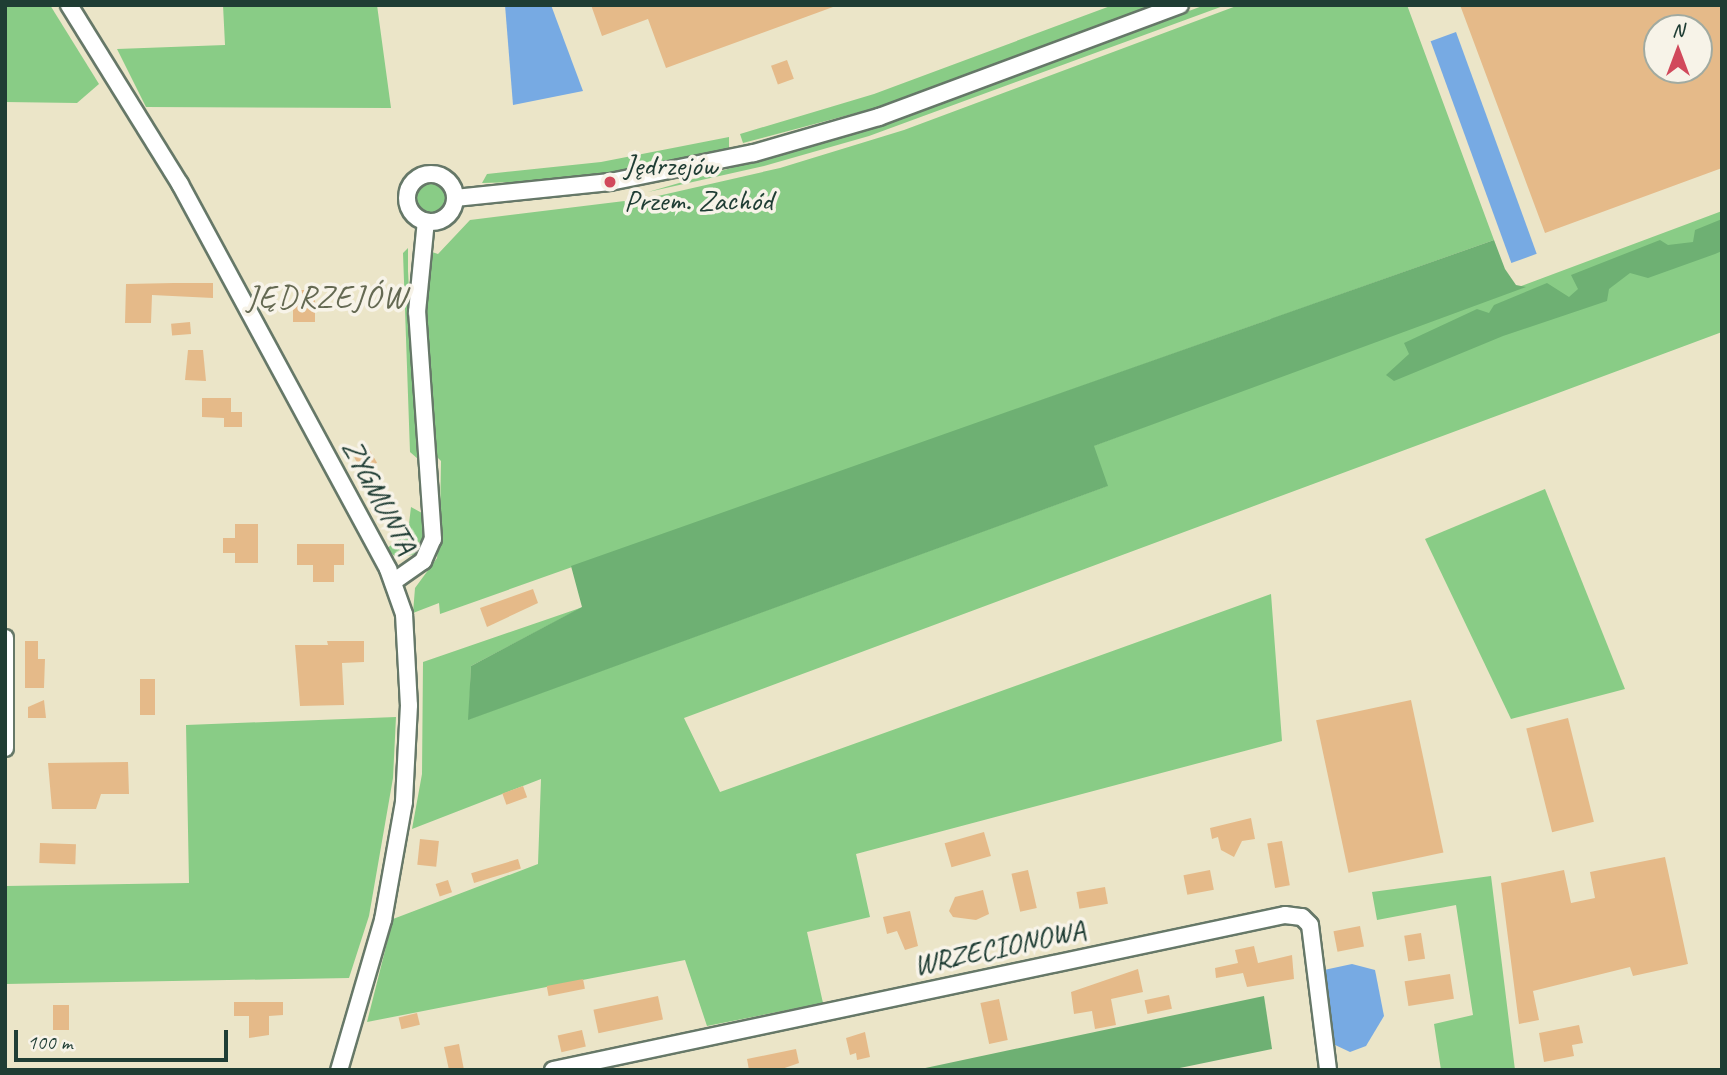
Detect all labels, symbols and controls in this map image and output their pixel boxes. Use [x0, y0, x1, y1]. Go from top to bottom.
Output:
north arrow [1643, 14, 1713, 84]
text: N [1672, 18, 1684, 42]
place label: Jędrzejów Przem. Zachód [624, 147, 773, 218]
marker: Jędrzejów Przem. Zachód [602, 174, 618, 190]
district label: JĘDRZEJÓW [247, 278, 407, 316]
street label: ZYGMUNTA [335, 432, 425, 560]
street label: WRZECIONOWA [910, 911, 1088, 983]
scale bar [18, 1016, 231, 1060]
text: 100 m [27, 1029, 72, 1055]

